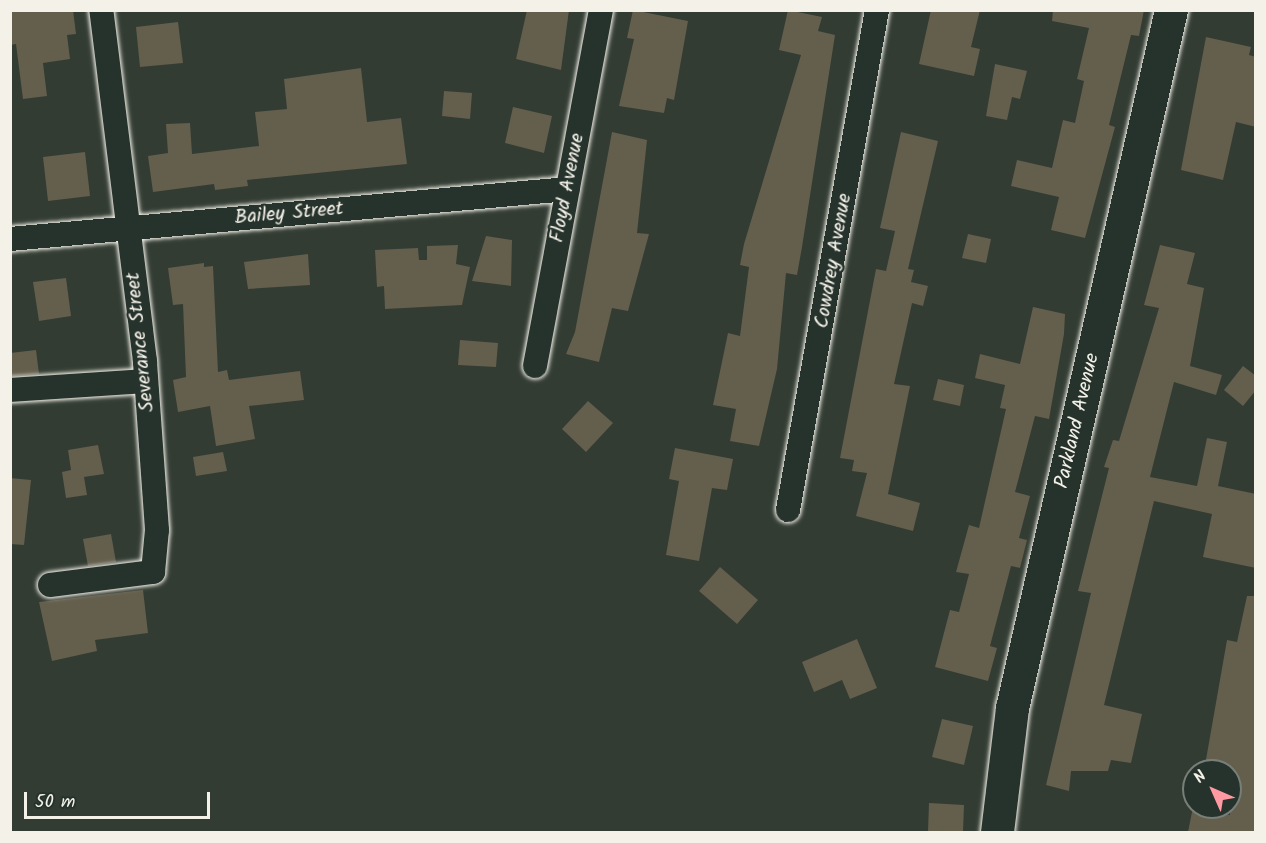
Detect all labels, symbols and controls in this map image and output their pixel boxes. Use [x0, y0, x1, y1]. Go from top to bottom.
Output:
street label: Floyd Avenue [546, 131, 590, 245]
street label: Cowdrey Avenue [810, 192, 858, 330]
street label: Bailey Street [234, 197, 344, 231]
street label: Severance Street [122, 271, 160, 413]
street label: Parkland Avenue [1051, 351, 1105, 491]
north arrow [1182, 759, 1242, 819]
text: N [1188, 765, 1213, 790]
scale bar [27, 780, 213, 818]
text: 50 m [35, 788, 75, 817]

